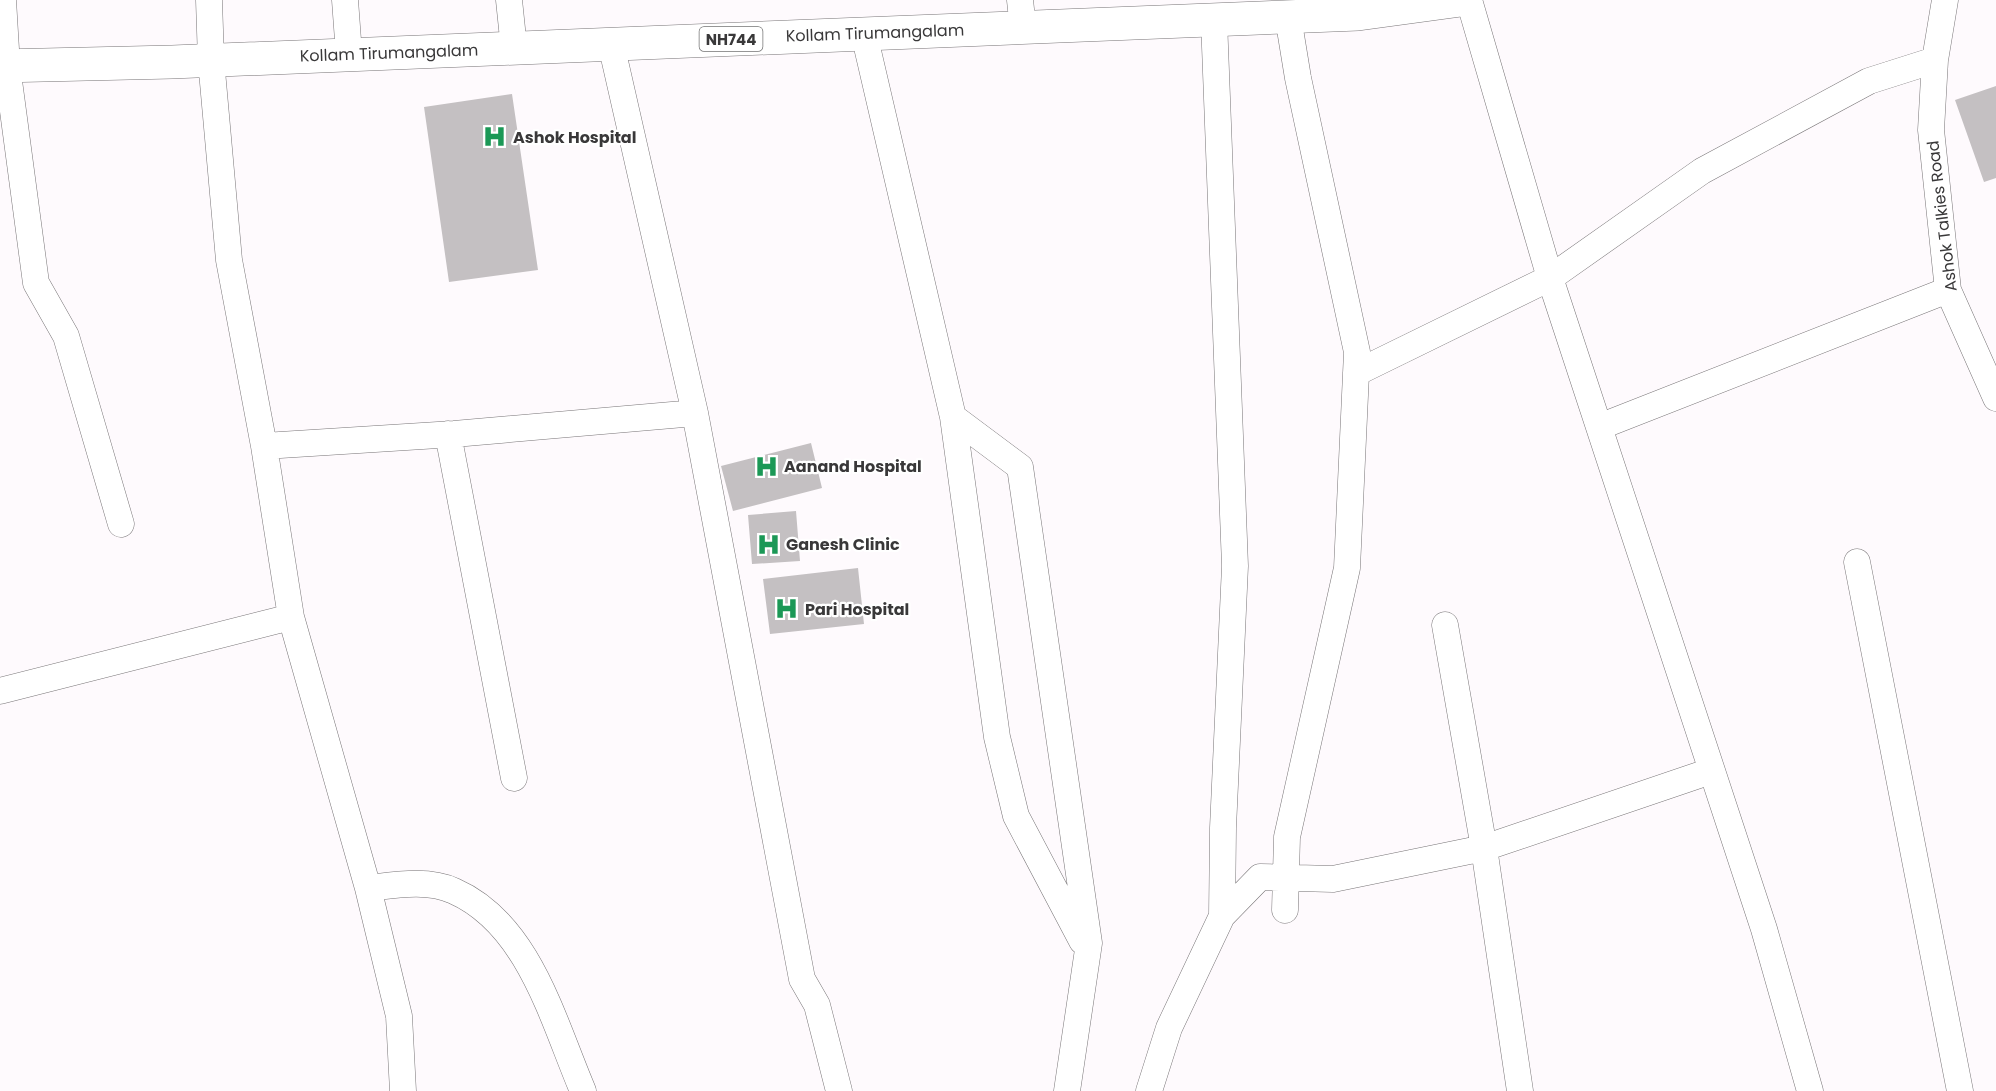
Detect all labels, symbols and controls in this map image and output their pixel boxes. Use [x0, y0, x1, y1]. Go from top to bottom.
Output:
street label: Kollam Tirumangalam [785, 18, 965, 48]
road number: NH744 [700, 27, 762, 51]
street label: Kollam Tirumangalam [299, 38, 479, 68]
hospital icon: Ashok Hospital [482, 124, 508, 150]
place label: Ashok Hospital [513, 126, 636, 149]
street label: Ashok Talkies Road [1921, 139, 1963, 293]
hospital icon: Aanand Hospital [753, 453, 779, 479]
place label: Aanand Hospital [784, 455, 922, 478]
hospital icon: Ganesh Clinic [755, 531, 781, 557]
place label: Ganesh Clinic [786, 533, 900, 556]
hospital icon: Pari Hospital [774, 596, 800, 622]
place label: Pari Hospital [805, 598, 909, 621]

